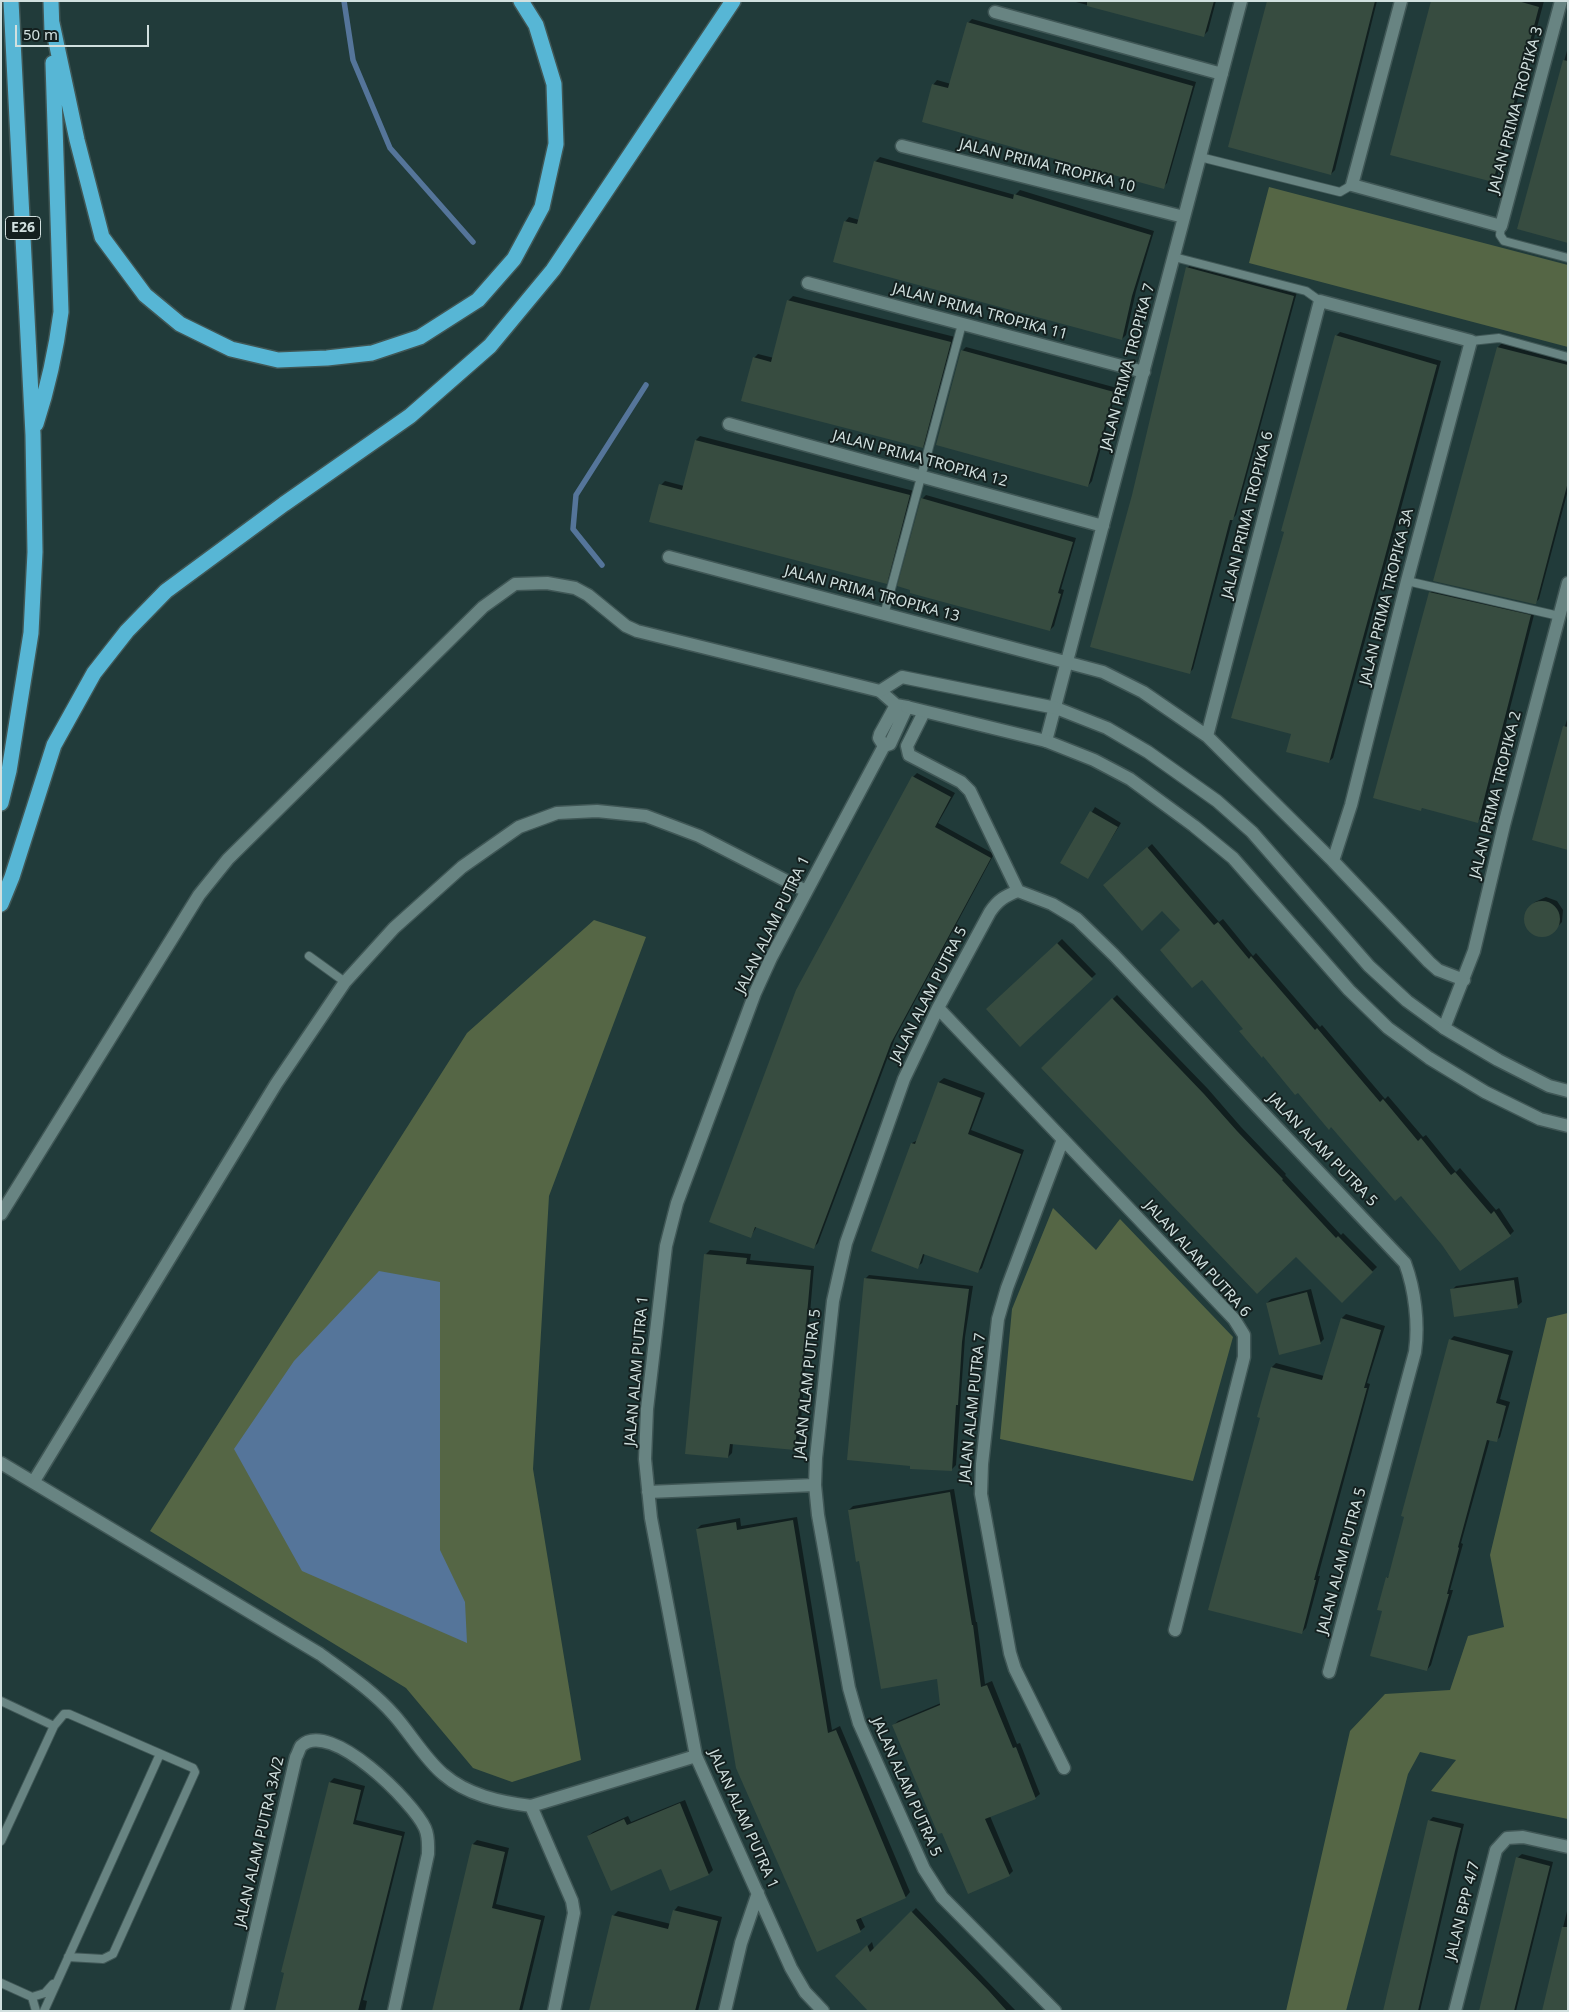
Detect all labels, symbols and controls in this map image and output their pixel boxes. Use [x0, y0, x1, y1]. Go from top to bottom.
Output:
scale bar [18, 15, 151, 47]
text: 50 m [23, 24, 58, 44]
street label: JALAN PRIMA TROPIKA 3 [1485, 25, 1547, 195]
street label: JALAN PRIMA TROPIKA 10 [957, 135, 1137, 197]
road number: E26 [5, 217, 40, 240]
street label: JALAN PRIMA TROPIKA 11 [891, 280, 1069, 344]
street label: JALAN PRIMA TROPIKA 7 [1097, 282, 1159, 452]
street label: JALAN PRIMA TROPIKA 12 [831, 427, 1009, 491]
street label: JALAN PRIMA TROPIKA 6 [1218, 429, 1278, 601]
street label: JALAN PRIMA TROPIKA 3A [1356, 507, 1418, 687]
street label: JALAN PRIMA TROPIKA 13 [783, 562, 961, 626]
street label: JALAN PRIMA TROPIKA 2 [1466, 709, 1526, 881]
street label: JALAN ALAM PUTRA 1 [732, 853, 814, 997]
street label: JALAN ALAM PUTRA 5 [887, 924, 971, 1066]
street label: JALAN ALAM PUTRA 5 [1263, 1090, 1381, 1210]
street label: JALAN ALAM PUTRA 6 [1140, 1197, 1254, 1321]
street label: JALAN ALAM PUTRA 1 [621, 1295, 653, 1447]
street label: JALAN ALAM PUTRA 5 [791, 1308, 825, 1460]
street label: JALAN ALAM PUTRA 7 [956, 1332, 990, 1484]
street label: JALAN ALAM PUTRA 5 [1314, 1486, 1370, 1636]
street label: JALAN ALAM PUTRA 5 [867, 1714, 945, 1860]
street label: JALAN ALAM PUTRA 1 [704, 1746, 782, 1892]
street label: JALAN ALAM PUTRA 3A/2 [232, 1755, 288, 1929]
street label: JALAN BPP 4/7 [1442, 1860, 1484, 1962]

